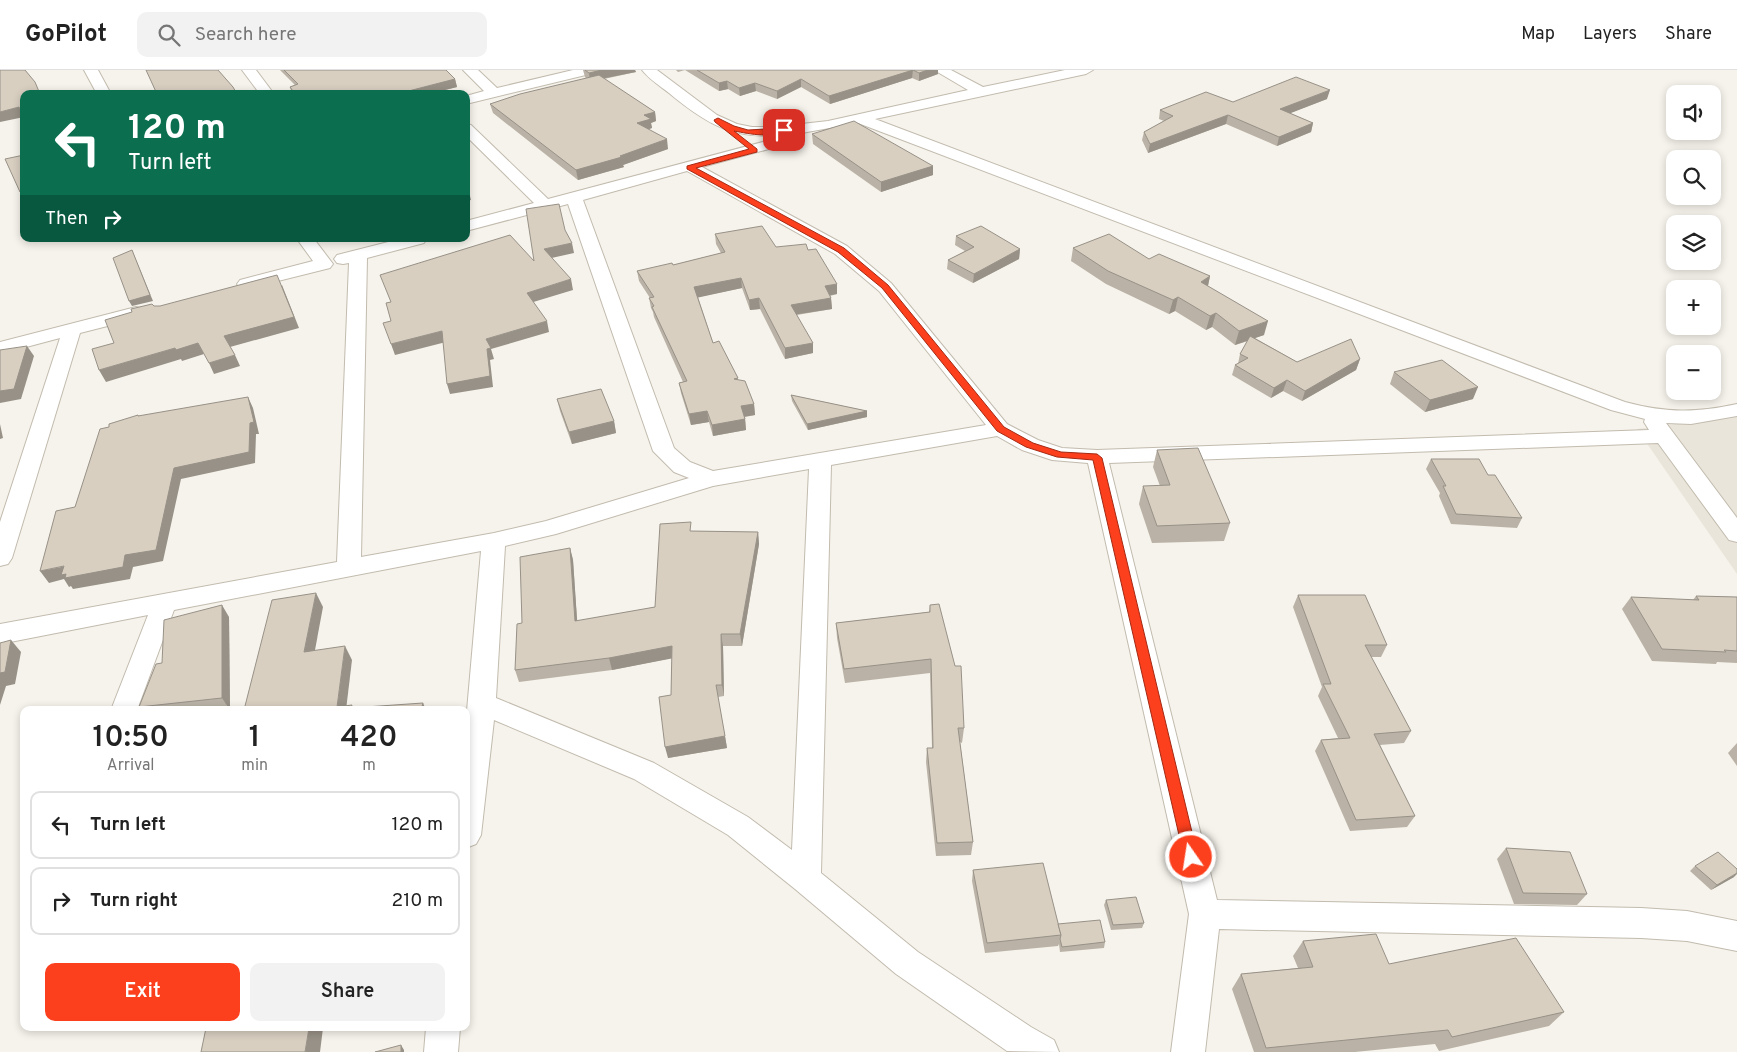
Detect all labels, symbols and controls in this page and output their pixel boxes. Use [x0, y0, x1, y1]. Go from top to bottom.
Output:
search box [137, 12, 487, 57]
text: GoPilot [25, 20, 107, 50]
icon: search [155, 21, 183, 49]
text: Search here [195, 23, 296, 47]
text: Map [1521, 23, 1555, 46]
text: Layers [1583, 23, 1637, 46]
text: Share [1665, 23, 1712, 46]
map controls [1666, 85, 1721, 400]
button: sound [1666, 85, 1721, 140]
text: 120 m [128, 107, 226, 151]
pin [763, 109, 805, 151]
icon: left [45, 110, 110, 175]
icon: arrive [770, 116, 798, 144]
text: Turn left [128, 150, 211, 177]
button: search [1666, 150, 1721, 205]
icon: right [98, 205, 126, 233]
text: Then [45, 207, 88, 231]
button: layers [1666, 215, 1721, 270]
button: + [1666, 280, 1721, 335]
button: − [1666, 345, 1721, 400]
text: 10:50 [93, 720, 169, 757]
text: 1 [249, 720, 261, 757]
text: 420 [340, 720, 397, 757]
text: Arrival [107, 756, 155, 776]
text: min [241, 756, 268, 776]
text: m [362, 756, 376, 776]
icon: left [47, 811, 75, 839]
text: Turn left [90, 813, 166, 837]
text: 120 m [392, 813, 443, 837]
position arrow [1164, 830, 1216, 882]
icon: right [47, 887, 75, 915]
text: Turn right [90, 889, 178, 913]
text: 210 m [392, 889, 443, 913]
button: Exit [45, 963, 240, 1021]
button: Share [250, 963, 445, 1021]

